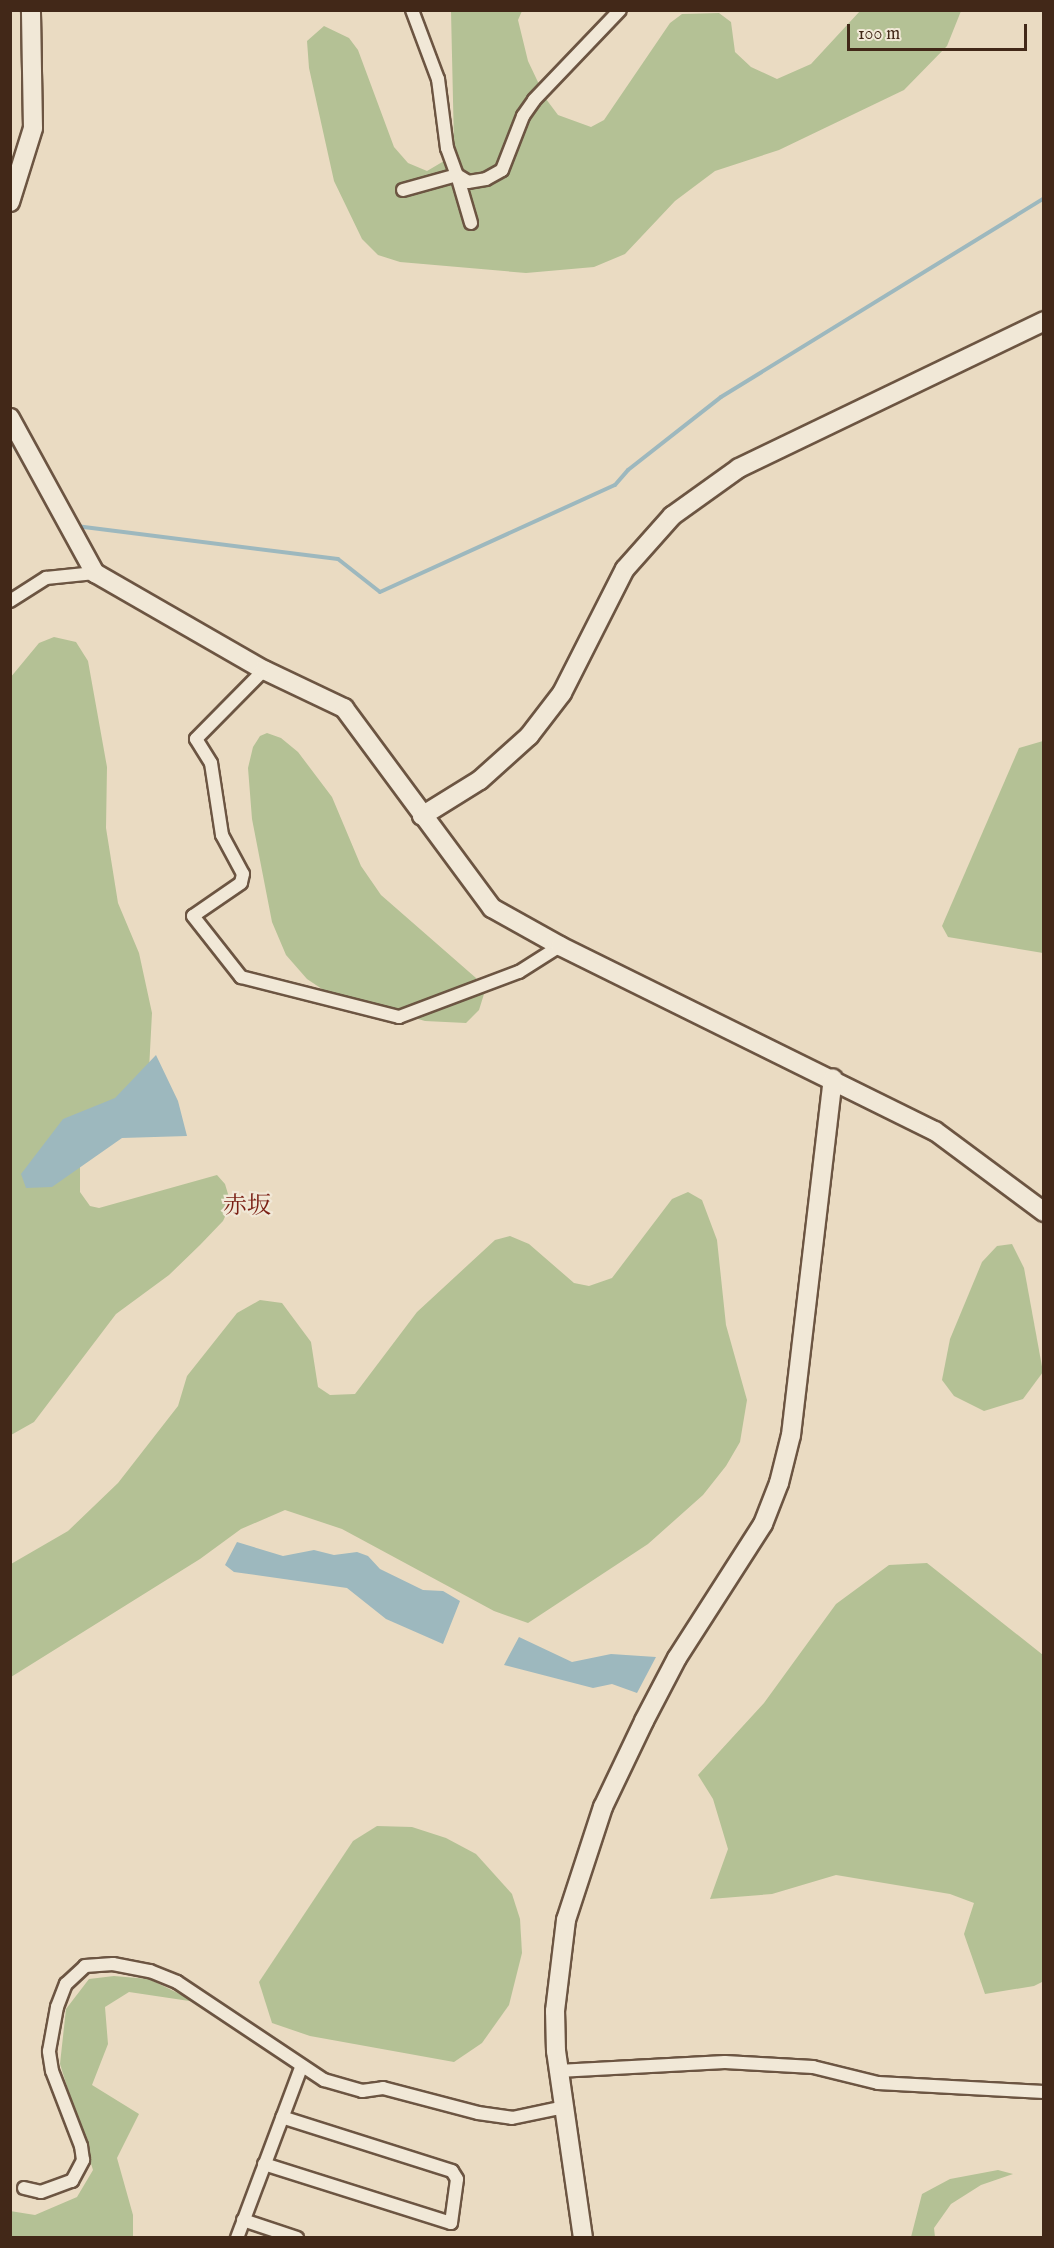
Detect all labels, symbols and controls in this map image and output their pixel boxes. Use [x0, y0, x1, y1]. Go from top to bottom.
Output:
scale bar [850, 12, 1030, 50]
text: 100 m [858, 23, 900, 46]
district label: 赤坂 [223, 1193, 271, 1221]

